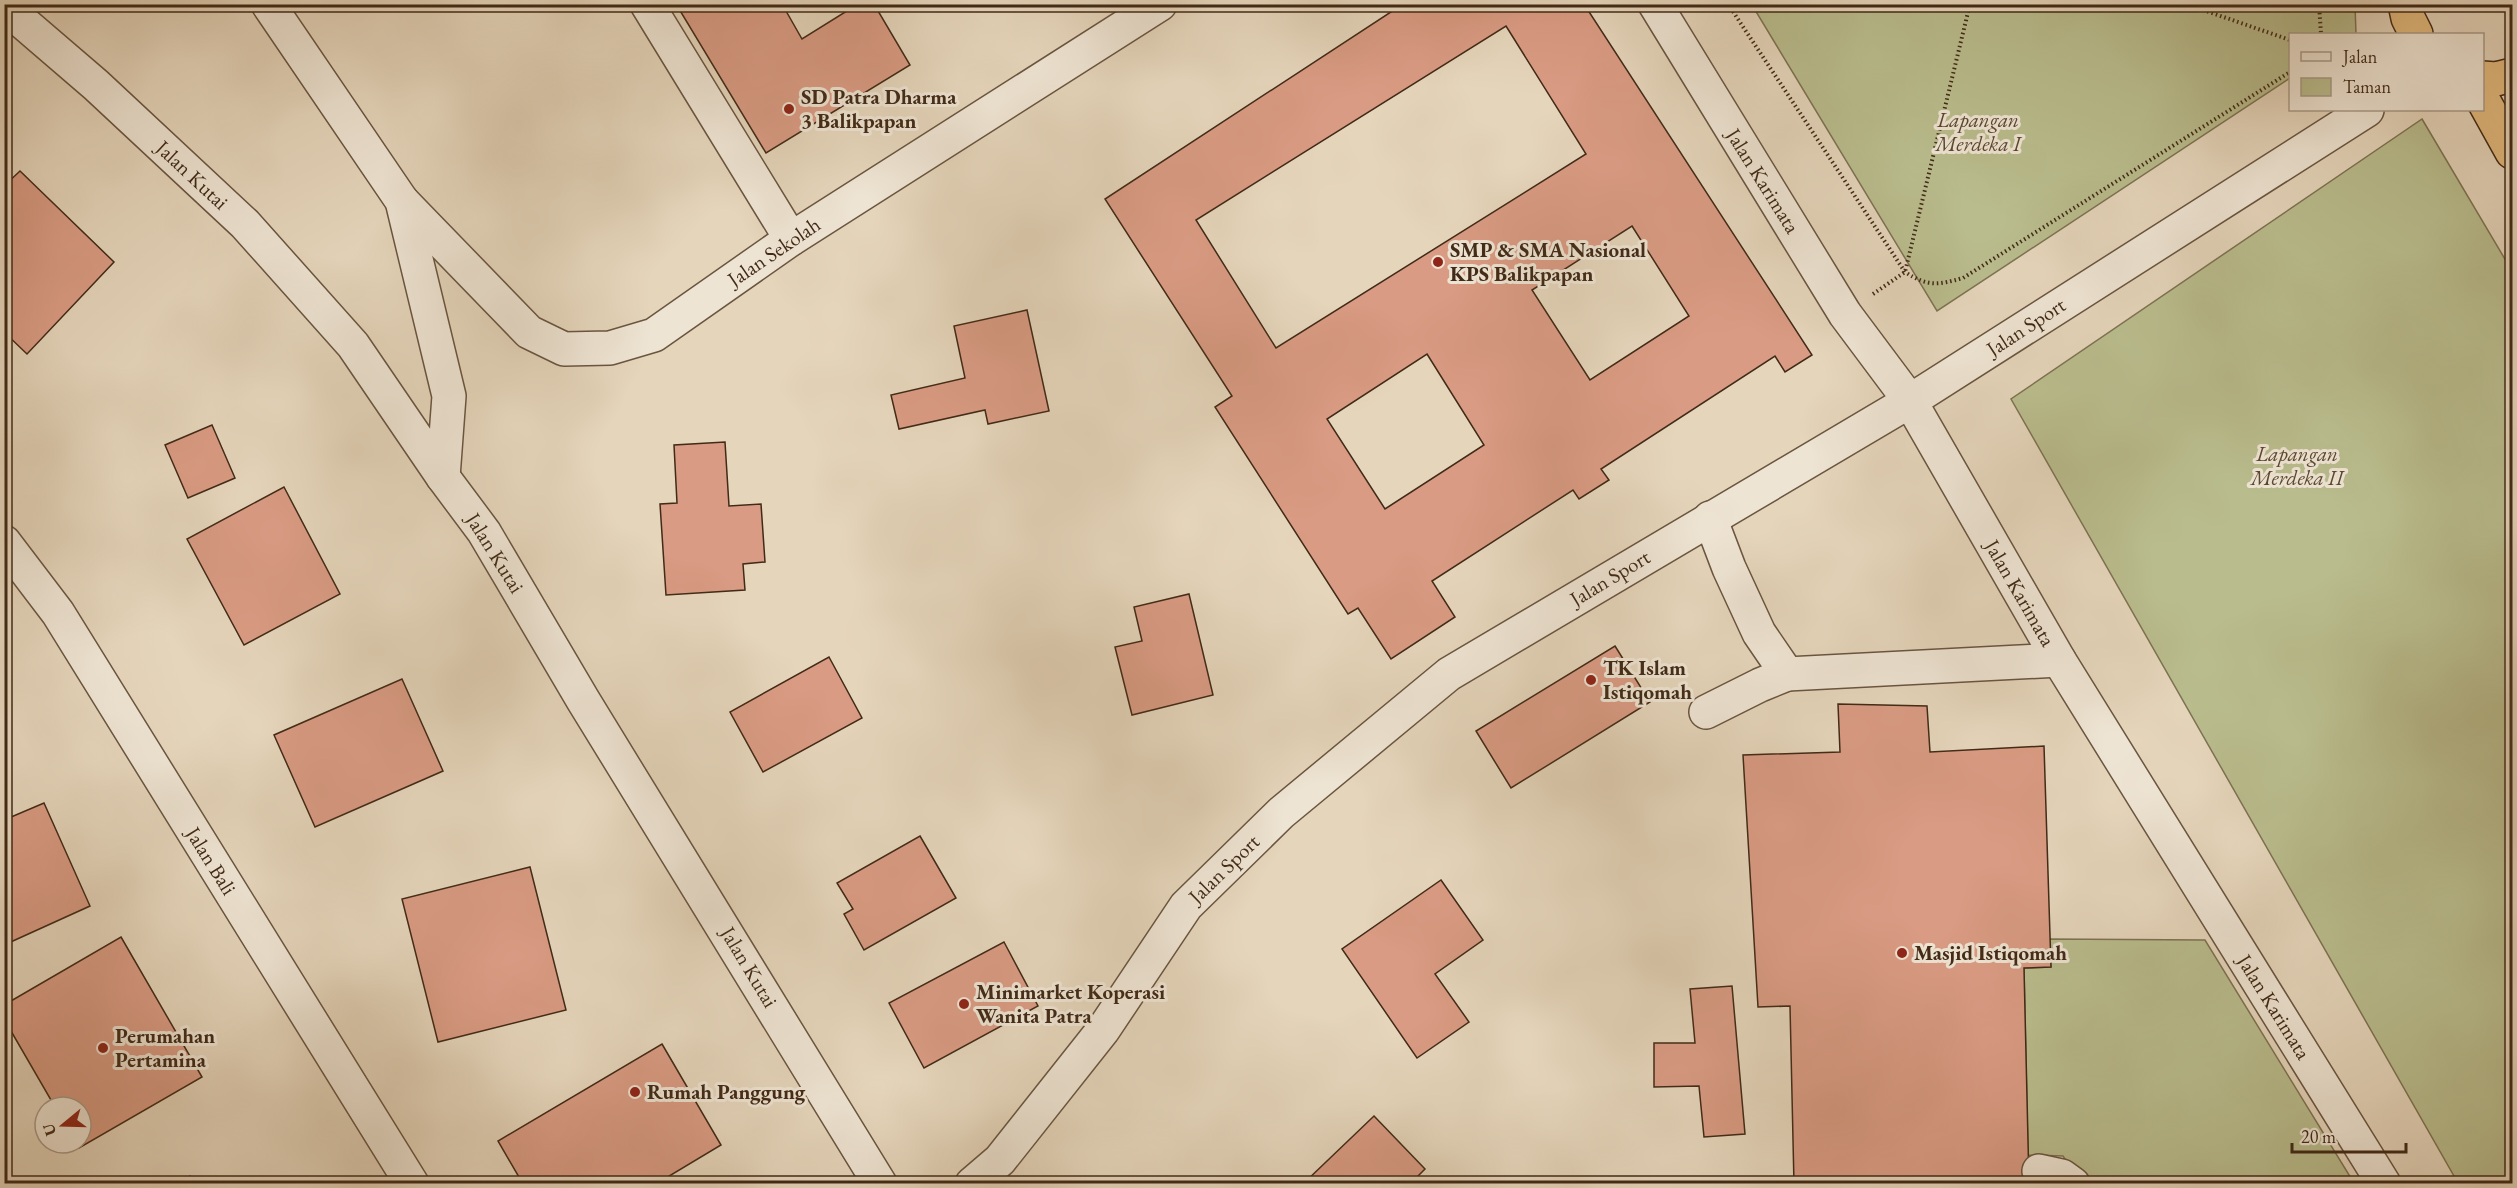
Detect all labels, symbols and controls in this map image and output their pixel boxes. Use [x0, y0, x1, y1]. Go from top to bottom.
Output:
legend [2289, 33, 2484, 111]
text: Jalan [2341, 45, 2378, 68]
text: Taman [2343, 75, 2392, 98]
place label: SD Patra Dharma 3 Balikpapan [801, 83, 957, 134]
marker: SD Patra Dharma 3 Balikpapan [782, 102, 796, 116]
park label: Lapangan Merdeka I [1933, 106, 2023, 157]
street label: Jalan Karimata [1719, 122, 1807, 239]
street label: Jalan Kutai [149, 133, 234, 215]
street label: Jalan Sekolah [720, 211, 826, 294]
place label: SMP & SMA Nasional KPS Balikpapan [1450, 236, 1646, 287]
marker: SMP & SMA Nasional KPS Balikpapan [1431, 255, 1445, 269]
street label: Jalan Sport [1979, 291, 2071, 363]
park label: Lapangan Merdeka II [2249, 440, 2346, 491]
street label: Jalan Kutai [459, 506, 531, 598]
street label: Jalan Karimata [1978, 533, 2062, 651]
street label: Jalan Sport [1563, 543, 1655, 613]
place label: TK Islam Istiqomah [1603, 654, 1692, 705]
marker: TK Islam Istiqomah [1584, 673, 1598, 687]
street label: Jalan Bali [179, 820, 243, 900]
street label: Jalan Sport [1181, 828, 1265, 911]
street label: Jalan Kutai [714, 920, 784, 1012]
place label: Masjid Istiqomah [1914, 939, 2067, 966]
marker: Masjid Istiqomah [1895, 946, 1909, 960]
street label: Jalan Karimata [2230, 948, 2318, 1065]
place label: Minimarket Koperasi Wanita Patra [976, 978, 1165, 1029]
marker: Minimarket Koperasi Wanita Patra [957, 997, 971, 1011]
place label: Perumahan Pertamina [115, 1022, 215, 1073]
marker: Perumahan Pertamina [96, 1041, 110, 1055]
place label: Rumah Panggung [647, 1078, 806, 1105]
marker: Rumah Panggung [628, 1085, 642, 1099]
north arrow [33, 1095, 93, 1155]
scale bar [2292, 1116, 2406, 1154]
text: U [37, 1121, 61, 1139]
text: 20 m [2301, 1125, 2336, 1148]

